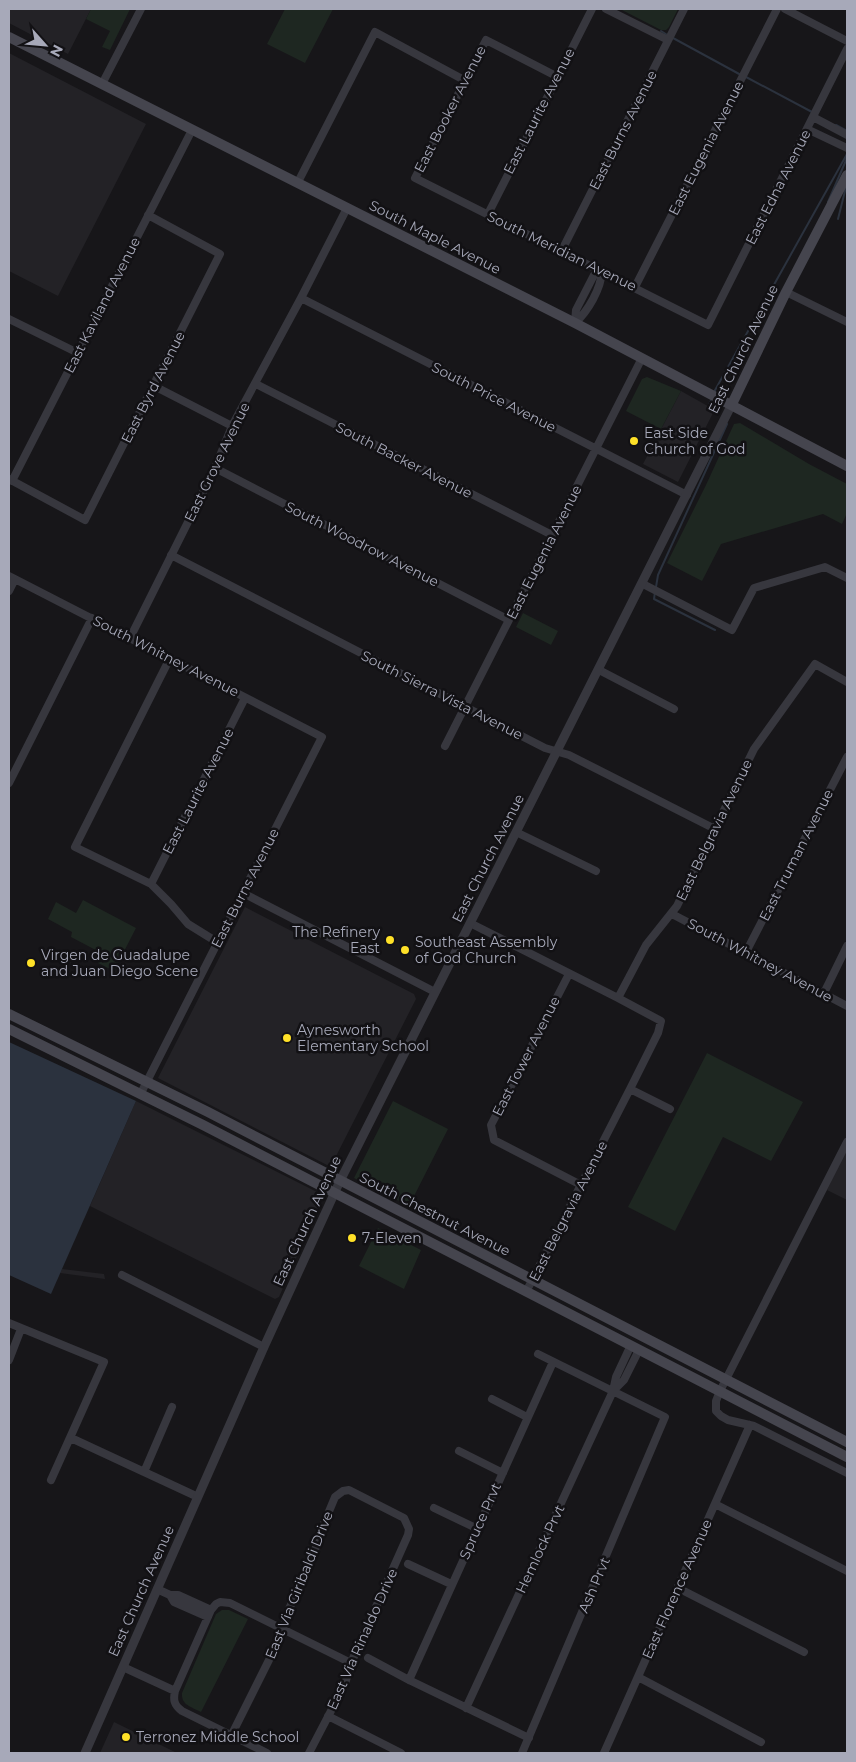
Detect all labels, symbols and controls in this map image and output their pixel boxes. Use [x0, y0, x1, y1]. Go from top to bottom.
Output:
north arrow [20, 20, 70, 70]
text: N [46, 42, 67, 60]
street label: East Booker Avenue [410, 42, 490, 176]
street label: East Laurite Avenue [499, 45, 579, 177]
street label: East Burns Avenue [585, 67, 661, 193]
street label: East Eugenia Avenue [664, 78, 748, 218]
street label: East Edna Avenue [741, 126, 815, 248]
street label: South Maple Avenue [366, 196, 504, 278]
street label: South Meridian Avenue [484, 207, 640, 295]
street label: East Kaviland Avenue [60, 234, 144, 376]
street label: East Church Avenue [704, 281, 782, 417]
street label: East Byrd Avenue [117, 328, 189, 446]
street label: South Price Avenue [429, 358, 559, 436]
street label: East Grove Avenue [180, 399, 254, 525]
street label: South Backer Avenue [333, 418, 475, 502]
place label: East Side Church of God [644, 424, 745, 458]
marker: East Side Church of God [628, 435, 640, 447]
street label: East Eugenia Avenue [502, 482, 586, 622]
street label: South Woodrow Avenue [282, 497, 442, 591]
street label: South Whitney Avenue [90, 611, 242, 701]
street label: South Sierra Vista Avenue [358, 646, 526, 744]
street label: East Laurite Avenue [158, 725, 238, 857]
street label: East Belgravia Avenue [672, 756, 756, 904]
street label: East Truman Avenue [755, 786, 837, 924]
street label: East Church Avenue [448, 791, 528, 925]
street label: East Burns Avenue [207, 825, 283, 951]
street label: South Whitney Avenue [684, 914, 836, 1006]
place label: The Refinery East [292, 923, 380, 957]
place label: Southeast Assembly of God Church [415, 933, 558, 967]
marker: The Refinery East [384, 934, 396, 946]
marker: Southeast Assembly of God Church [399, 944, 411, 956]
place label: Virgen de Guadalupe and Juan Diego Scene [41, 946, 198, 980]
marker: Virgen de Guadalupe and Juan Diego Scene [25, 957, 37, 969]
street label: East Tower Avenue [488, 993, 564, 1119]
place label: Aynesworth Elementary School [297, 1021, 429, 1055]
marker: Aynesworth Elementary School [281, 1032, 293, 1044]
street label: East Belgravia Avenue [525, 1138, 611, 1284]
street label: East Church Avenue [269, 1153, 345, 1289]
street label: South Chestnut Avenue [356, 1168, 514, 1260]
place label: 7-Eleven [362, 1229, 422, 1247]
marker: 7-Eleven [346, 1232, 358, 1244]
street label: Spruce Prvt [455, 1480, 505, 1562]
street label: Hemlock Prvt [512, 1501, 569, 1596]
street label: East Via Giribaldi Drive [261, 1508, 337, 1662]
street label: East Florence Avenue [638, 1516, 716, 1662]
street label: East Church Avenue [104, 1523, 178, 1659]
street label: Ash Prvt [574, 1554, 614, 1616]
street label: East Via Rinaldo Drive [323, 1565, 401, 1713]
place label: Terronez Middle School [136, 1728, 299, 1746]
marker: Terronez Middle School [120, 1731, 132, 1743]

